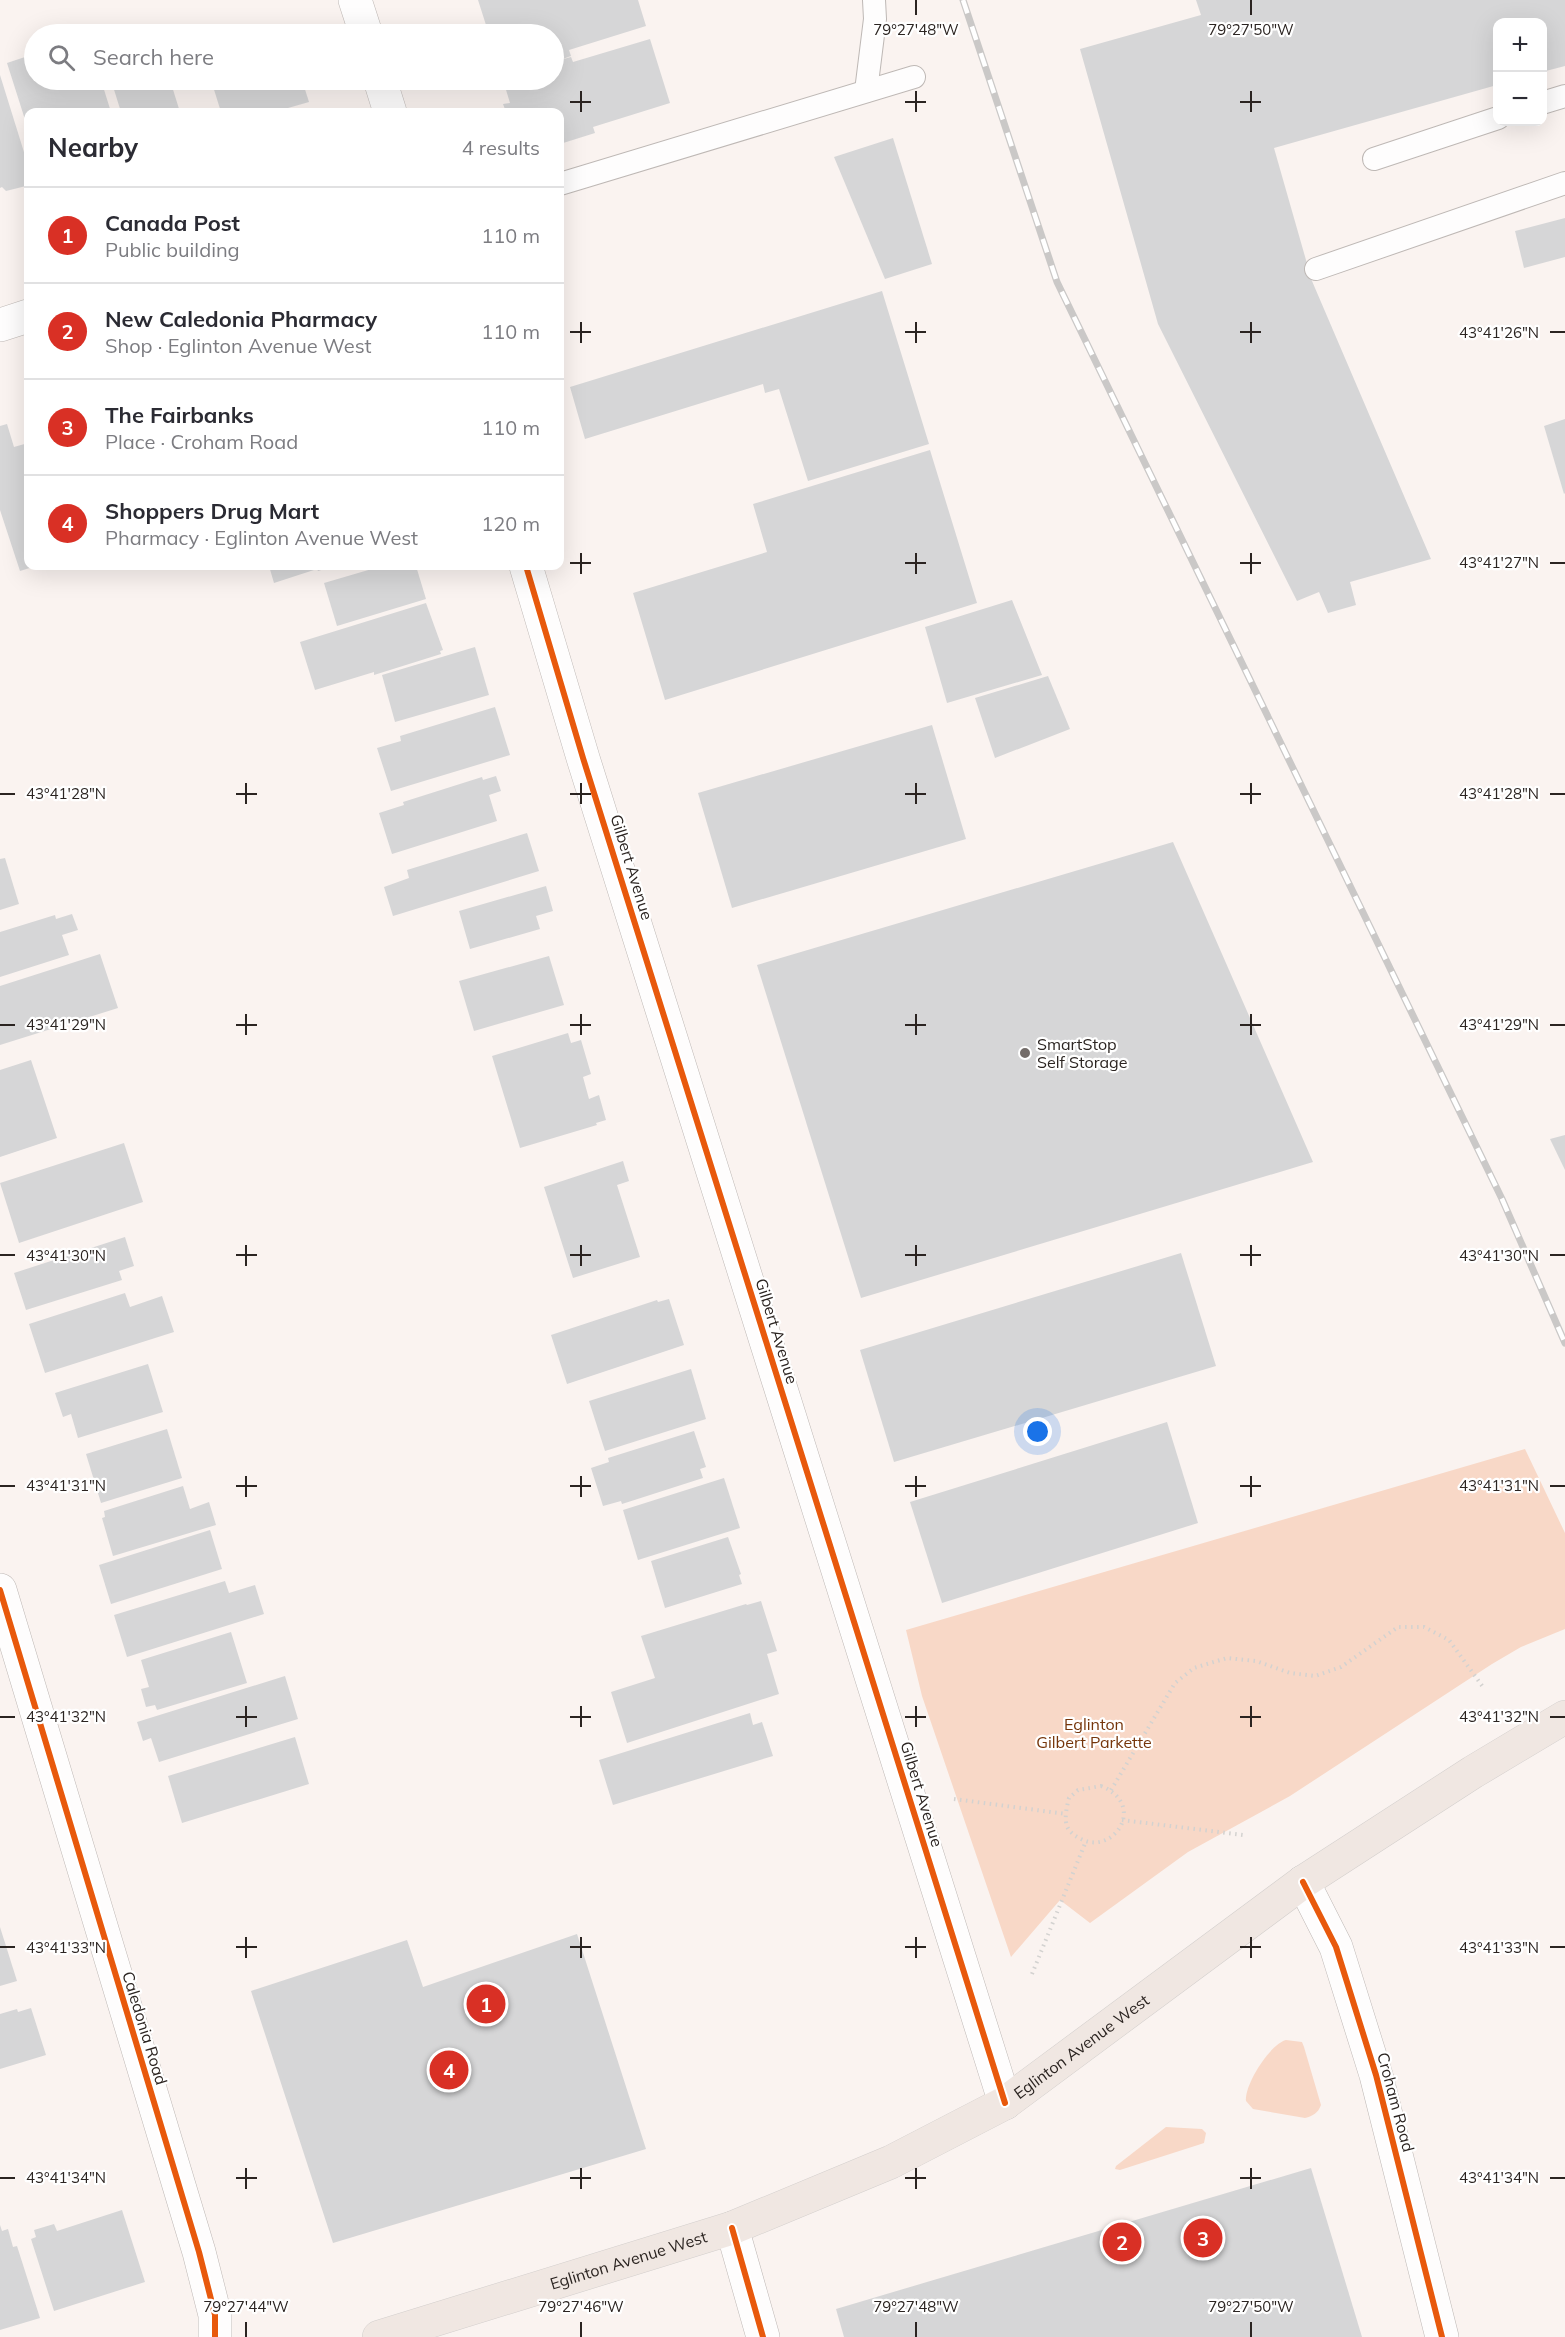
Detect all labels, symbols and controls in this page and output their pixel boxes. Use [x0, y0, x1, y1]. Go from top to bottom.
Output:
map controls [1493, 18, 1547, 126]
button: + [1493, 18, 1547, 72]
text: 79°27'48"W [873, 20, 959, 39]
text: 79°27'50"W [1208, 20, 1294, 39]
search box [24, 24, 564, 90]
icon: search [45, 41, 78, 74]
text: Search here [93, 43, 214, 71]
button: − [1493, 72, 1547, 126]
text: Nearby [48, 131, 138, 164]
text: 4 results [462, 135, 540, 160]
text: Canada Post [105, 209, 240, 237]
text: 1 [62, 223, 74, 248]
text: 110 m [481, 223, 540, 248]
text: Public building [105, 237, 240, 262]
text: New Caledonia Pharmacy [105, 305, 377, 333]
text: 2 [62, 319, 74, 344]
text: 110 m [481, 319, 540, 344]
text: 43°41'26"N [1459, 323, 1539, 342]
text: Shop · Eglinton Avenue West [105, 333, 372, 358]
text: The Fairbanks [105, 401, 254, 429]
text: 3 [62, 415, 74, 440]
text: 110 m [481, 415, 540, 440]
text: Place · Croham Road [105, 429, 298, 454]
text: Shoppers Drug Mart [105, 497, 319, 525]
text: 4 [62, 511, 74, 536]
text: 120 m [481, 511, 540, 536]
text: Pharmacy · Eglinton Avenue West [105, 525, 418, 550]
text: 43°41'27"N [1459, 553, 1539, 572]
text: 43°41'28"N [26, 784, 106, 803]
text: 43°41'28"N [1459, 784, 1539, 803]
street label: Gilbert Avenue [606, 812, 658, 922]
text: 43°41'29"N [26, 1015, 106, 1034]
text: 43°41'29"N [1459, 1015, 1539, 1034]
place label: SmartStop Self Storage [1037, 1034, 1127, 1072]
marker: SmartStop Self Storage [1018, 1046, 1032, 1060]
text: 43°41'30"N [26, 1246, 106, 1265]
text: 43°41'30"N [1459, 1246, 1539, 1265]
street label: Gilbert Avenue [751, 1276, 803, 1386]
your location [1023, 1417, 1052, 1446]
text: 43°41'31"N [26, 1476, 106, 1495]
text: 43°41'31"N [1459, 1476, 1539, 1495]
text: 43°41'32"N [26, 1707, 106, 1726]
text: 43°41'32"N [1459, 1707, 1539, 1726]
park label: Eglinton Gilbert Parkette [1036, 1714, 1152, 1752]
street label: Gilbert Avenue [896, 1739, 948, 1849]
text: 43°41'33"N [26, 1938, 106, 1957]
text: 43°41'33"N [1459, 1938, 1539, 1957]
street label: Caledonia Road [118, 1969, 172, 2087]
pin: 1 [466, 1982, 506, 2026]
street label: Eglinton Avenue West [1010, 1989, 1153, 2103]
pin: 4 [430, 2048, 468, 2092]
street label: Croham Road [1373, 2050, 1419, 2154]
text: 43°41'34"N [26, 2168, 106, 2187]
text: 43°41'34"N [1459, 2168, 1539, 2187]
pin: 3 [1184, 2216, 1222, 2260]
pin: 2 [1102, 2220, 1142, 2264]
street label: Eglinton Avenue West [547, 2226, 710, 2294]
text: 79°27'44"W [203, 2297, 289, 2316]
text: 79°27'46"W [538, 2297, 624, 2316]
text: 79°27'48"W [873, 2297, 959, 2316]
text: 79°27'50"W [1208, 2297, 1294, 2316]

